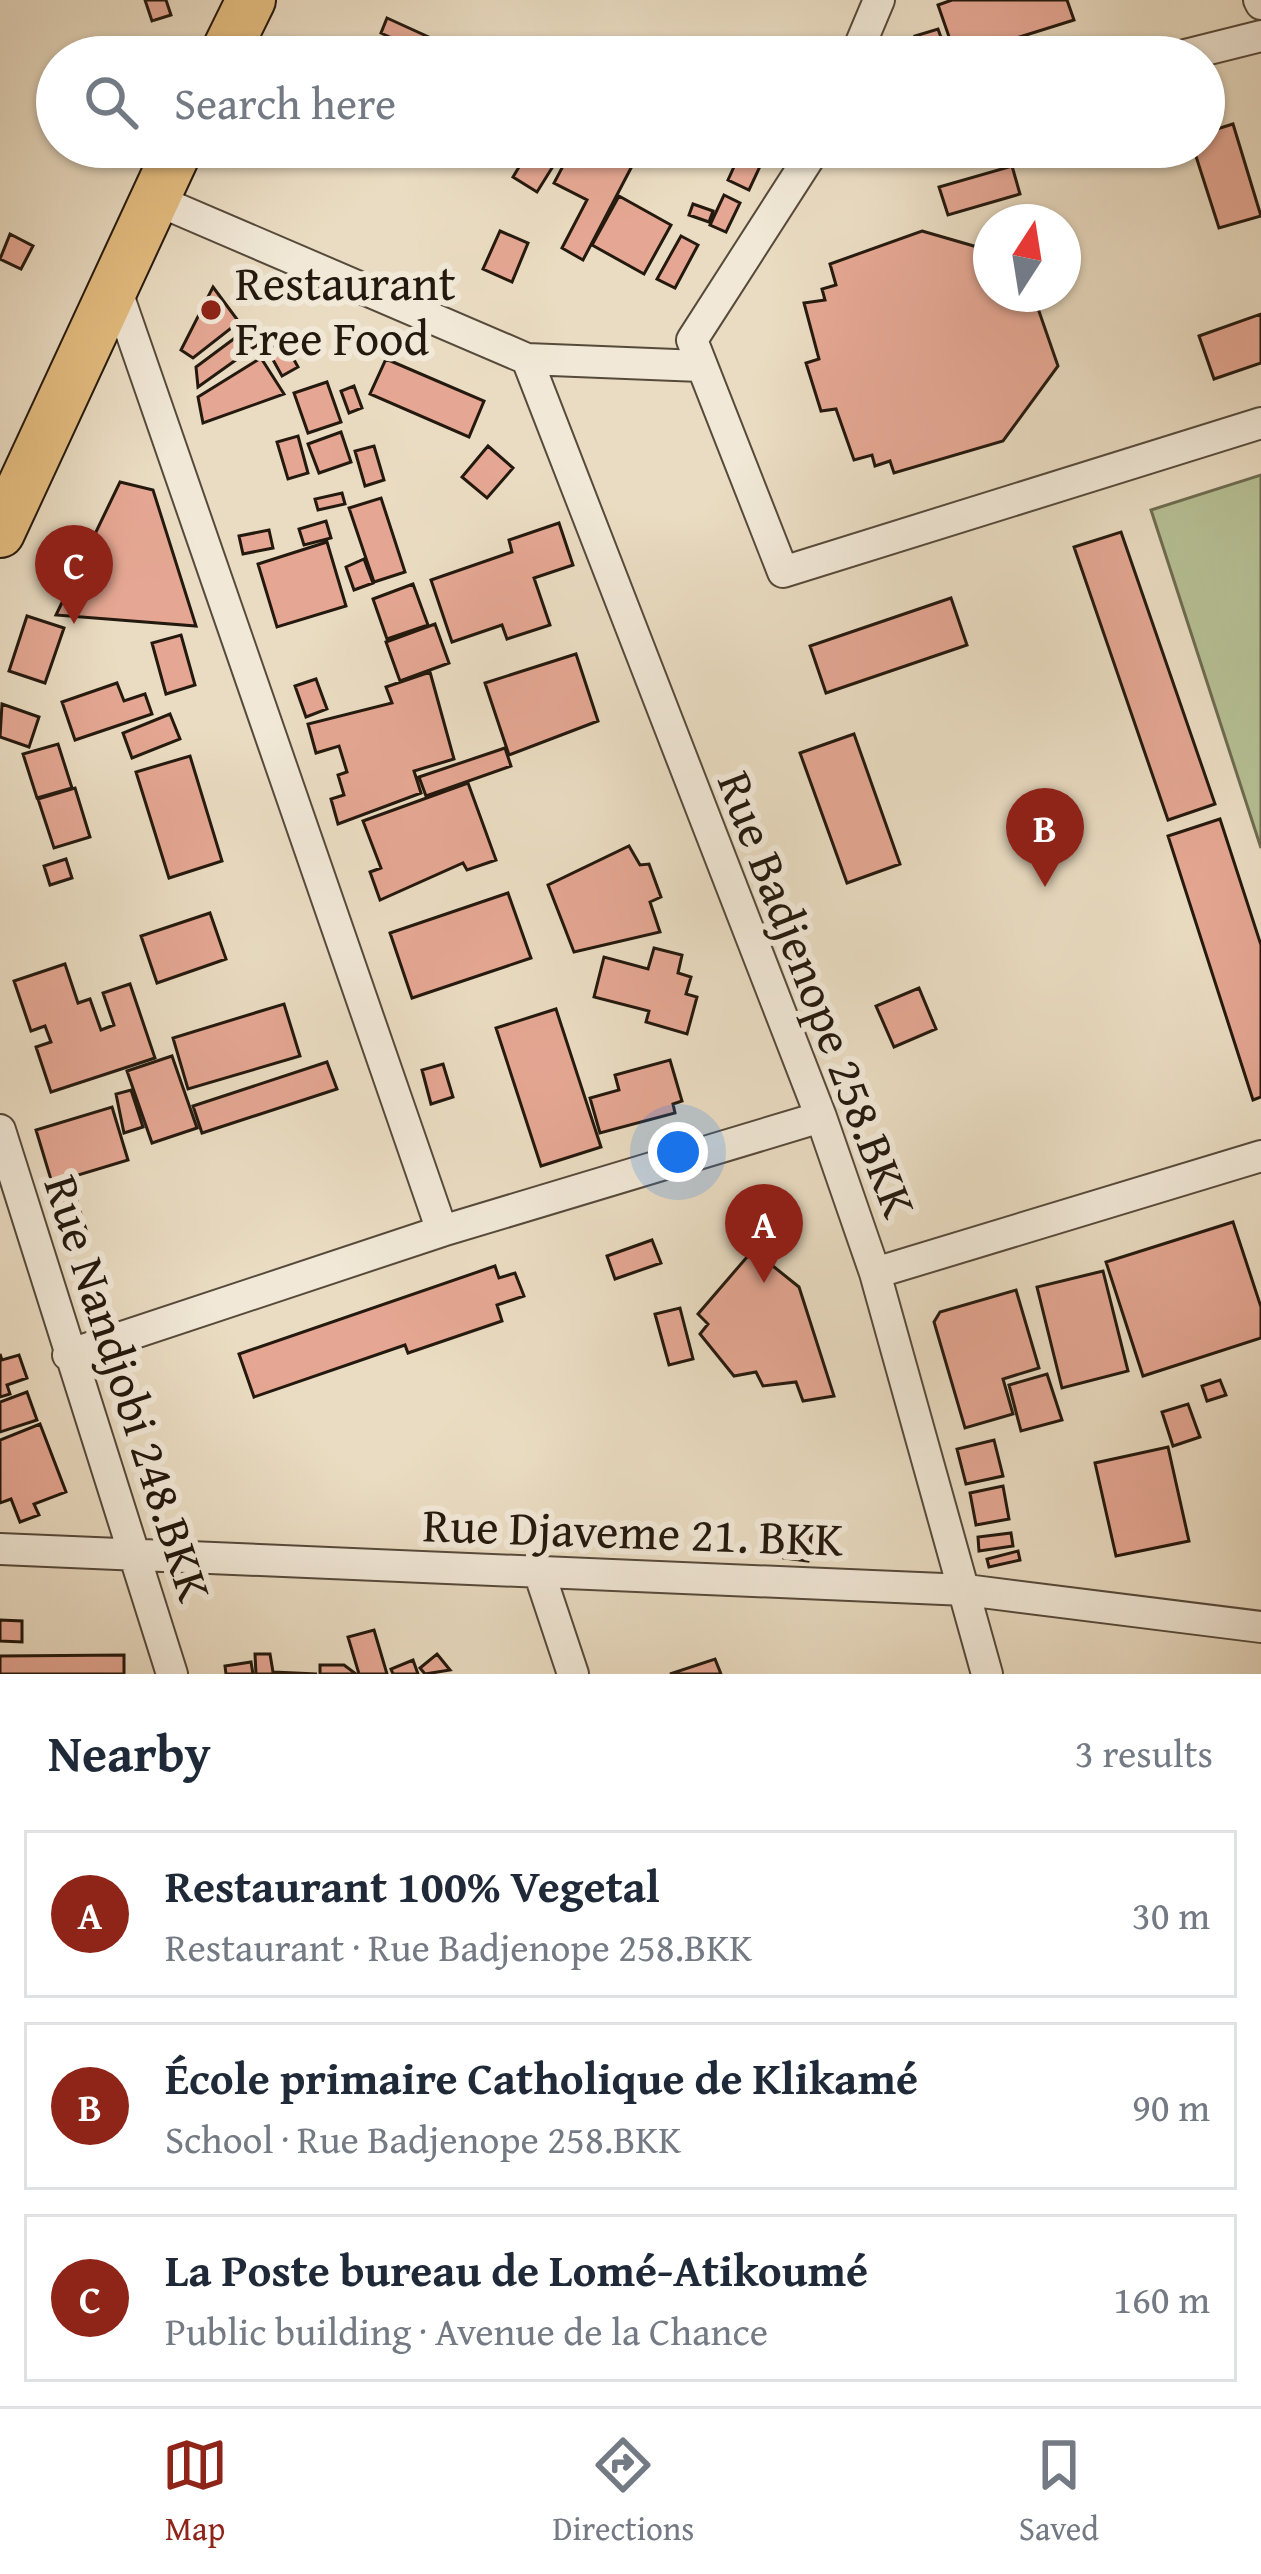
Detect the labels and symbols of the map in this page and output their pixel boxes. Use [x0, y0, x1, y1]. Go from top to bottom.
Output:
north arrow [973, 204, 1081, 312]
place label: Restaurant Free Food [235, 247, 456, 373]
marker: Restaurant Free Food [198, 297, 224, 323]
pin: C [35, 525, 113, 624]
street label: Rue Badjenope 258.BKK [700, 760, 936, 1228]
pin: B [1006, 788, 1084, 887]
your location [648, 1122, 708, 1182]
street label: Rue Nandjobi 248.BKK [27, 1166, 232, 1611]
pin: A [725, 1184, 803, 1283]
street label: Rue Djaveme 21. BKK [422, 1488, 845, 1574]

